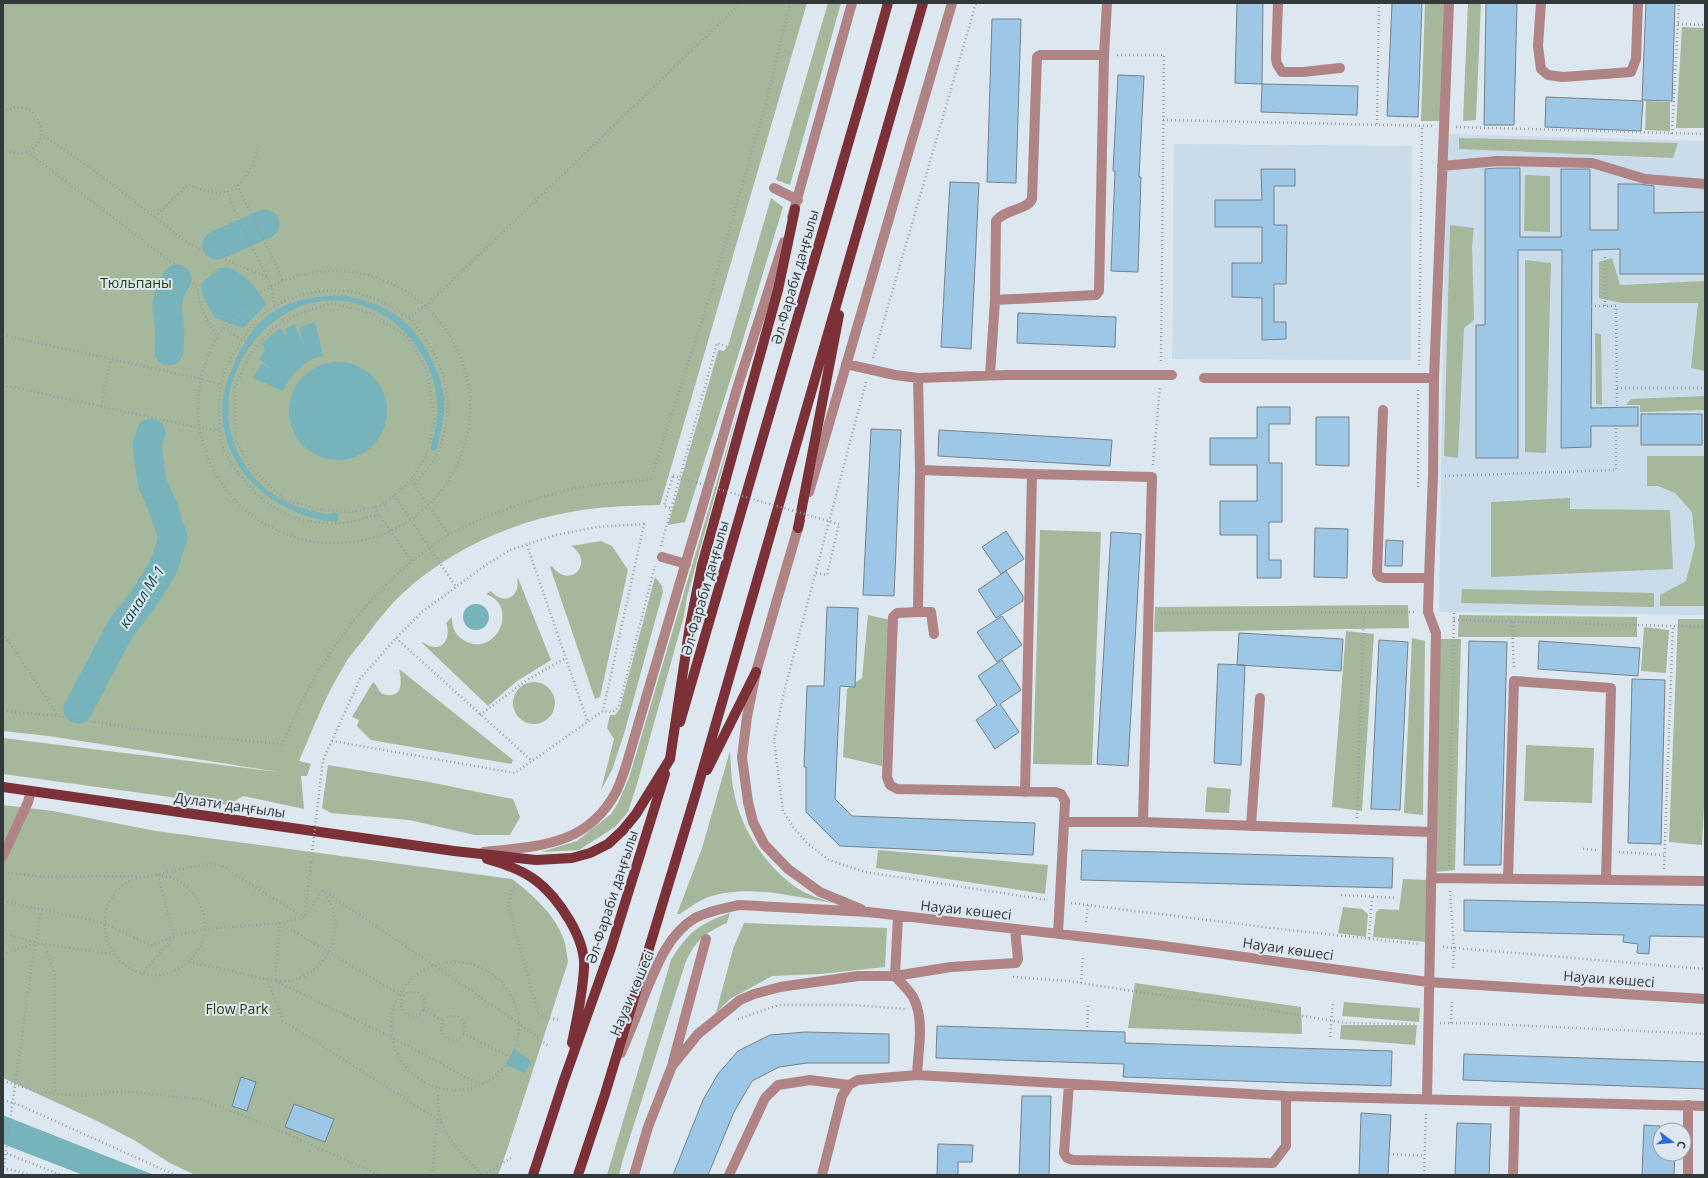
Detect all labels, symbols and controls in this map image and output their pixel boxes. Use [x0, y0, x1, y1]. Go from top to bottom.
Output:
street label: Әл-Фараби даңғылы [766, 207, 823, 346]
park label: Тюльпаны [100, 273, 172, 292]
street label: Әл-Фараби даңғылы [676, 518, 733, 657]
water label: канал М-1 [114, 561, 169, 632]
street label: Дулати даңғылы [173, 787, 287, 822]
street label: Әл-Фараби даңғылы [581, 828, 642, 966]
street label: Науаи көшесі [919, 895, 1013, 924]
street label: Науаи көшесі [1241, 933, 1335, 964]
street label: Науаи көшесі [605, 947, 658, 1039]
street label: Науаи көшесі [1563, 966, 1655, 991]
park label: Flow Park [206, 999, 269, 1018]
north arrow [1652, 1122, 1692, 1162]
text: С [1674, 1139, 1690, 1150]

